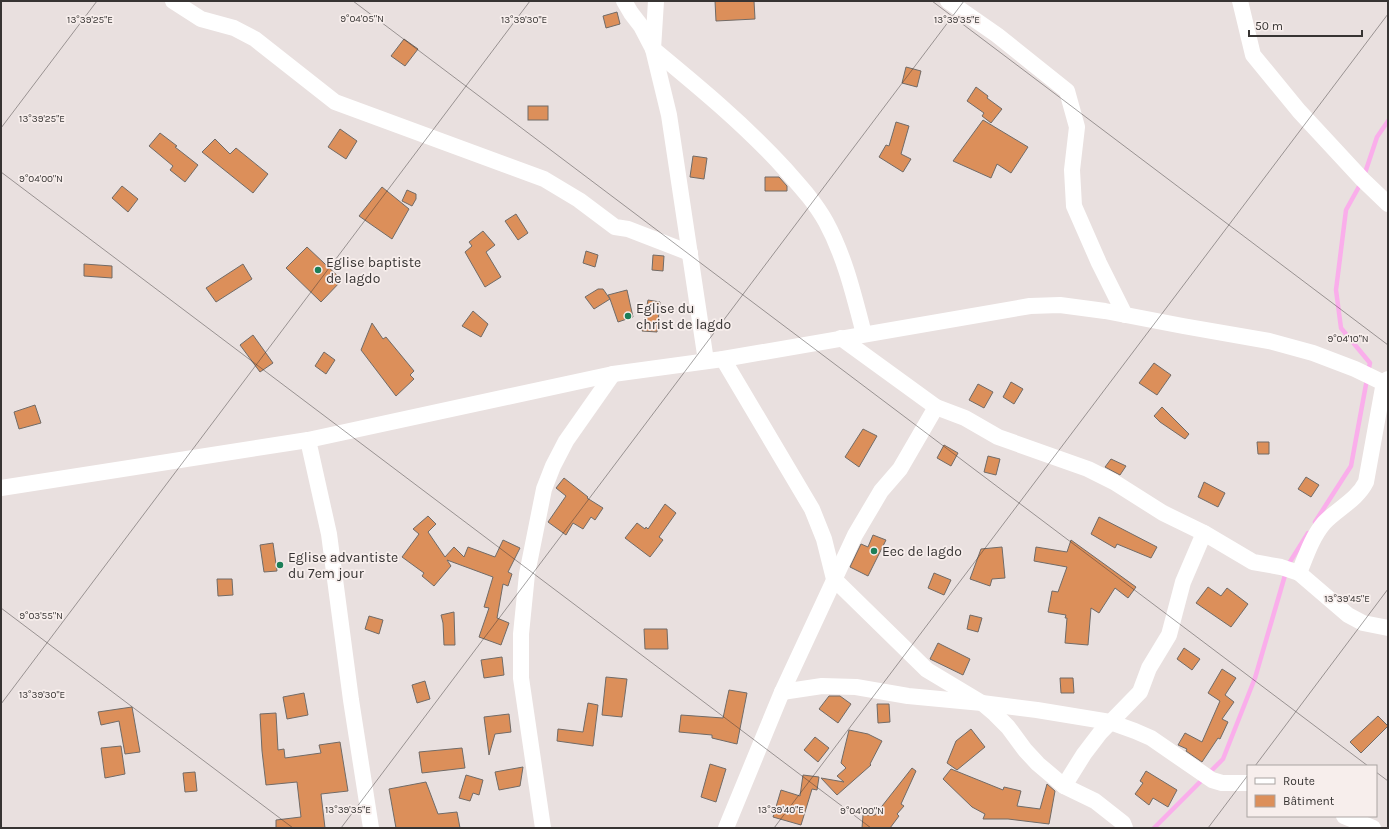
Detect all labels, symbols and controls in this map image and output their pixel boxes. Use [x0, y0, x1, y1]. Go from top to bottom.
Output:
scale bar [1249, 12, 1362, 38]
text: 9°04'05"N [340, 13, 384, 25]
text: 13°39'25"E [67, 14, 113, 26]
text: 13°39'30"E [501, 14, 547, 26]
text: 13°39'35"E [934, 14, 980, 26]
text: 50 m [1255, 19, 1283, 33]
text: 13°39'25"E [19, 113, 65, 125]
text: 9°04'00"N [19, 173, 63, 185]
place label: Eglise baptiste de lagdo [326, 254, 421, 287]
marker: Eglise baptiste de lagdo [313, 265, 323, 275]
place label: Eglise du christ de lagdo [636, 300, 731, 333]
marker: Eglise du christ de lagdo [623, 311, 633, 321]
text: 9°04'10"N [1327, 333, 1369, 345]
place label: Eec de lagdo [882, 543, 962, 560]
marker: Eec de lagdo [869, 546, 879, 556]
place label: Eglise advantiste du 7em jour [288, 549, 398, 582]
marker: Eglise advantiste du 7em jour [275, 560, 285, 570]
text: 13°39'45"E [1324, 593, 1370, 605]
text: 9°03'55"N [19, 610, 63, 622]
text: 13°39'30"E [19, 689, 65, 701]
legend [1247, 765, 1377, 817]
text: Route [1283, 774, 1315, 788]
text: Bâtiment [1283, 794, 1335, 808]
text: 13°39'35"E [325, 804, 371, 816]
text: 13°39'40"E [758, 804, 804, 816]
text: 9°04'00"N [840, 805, 884, 817]

